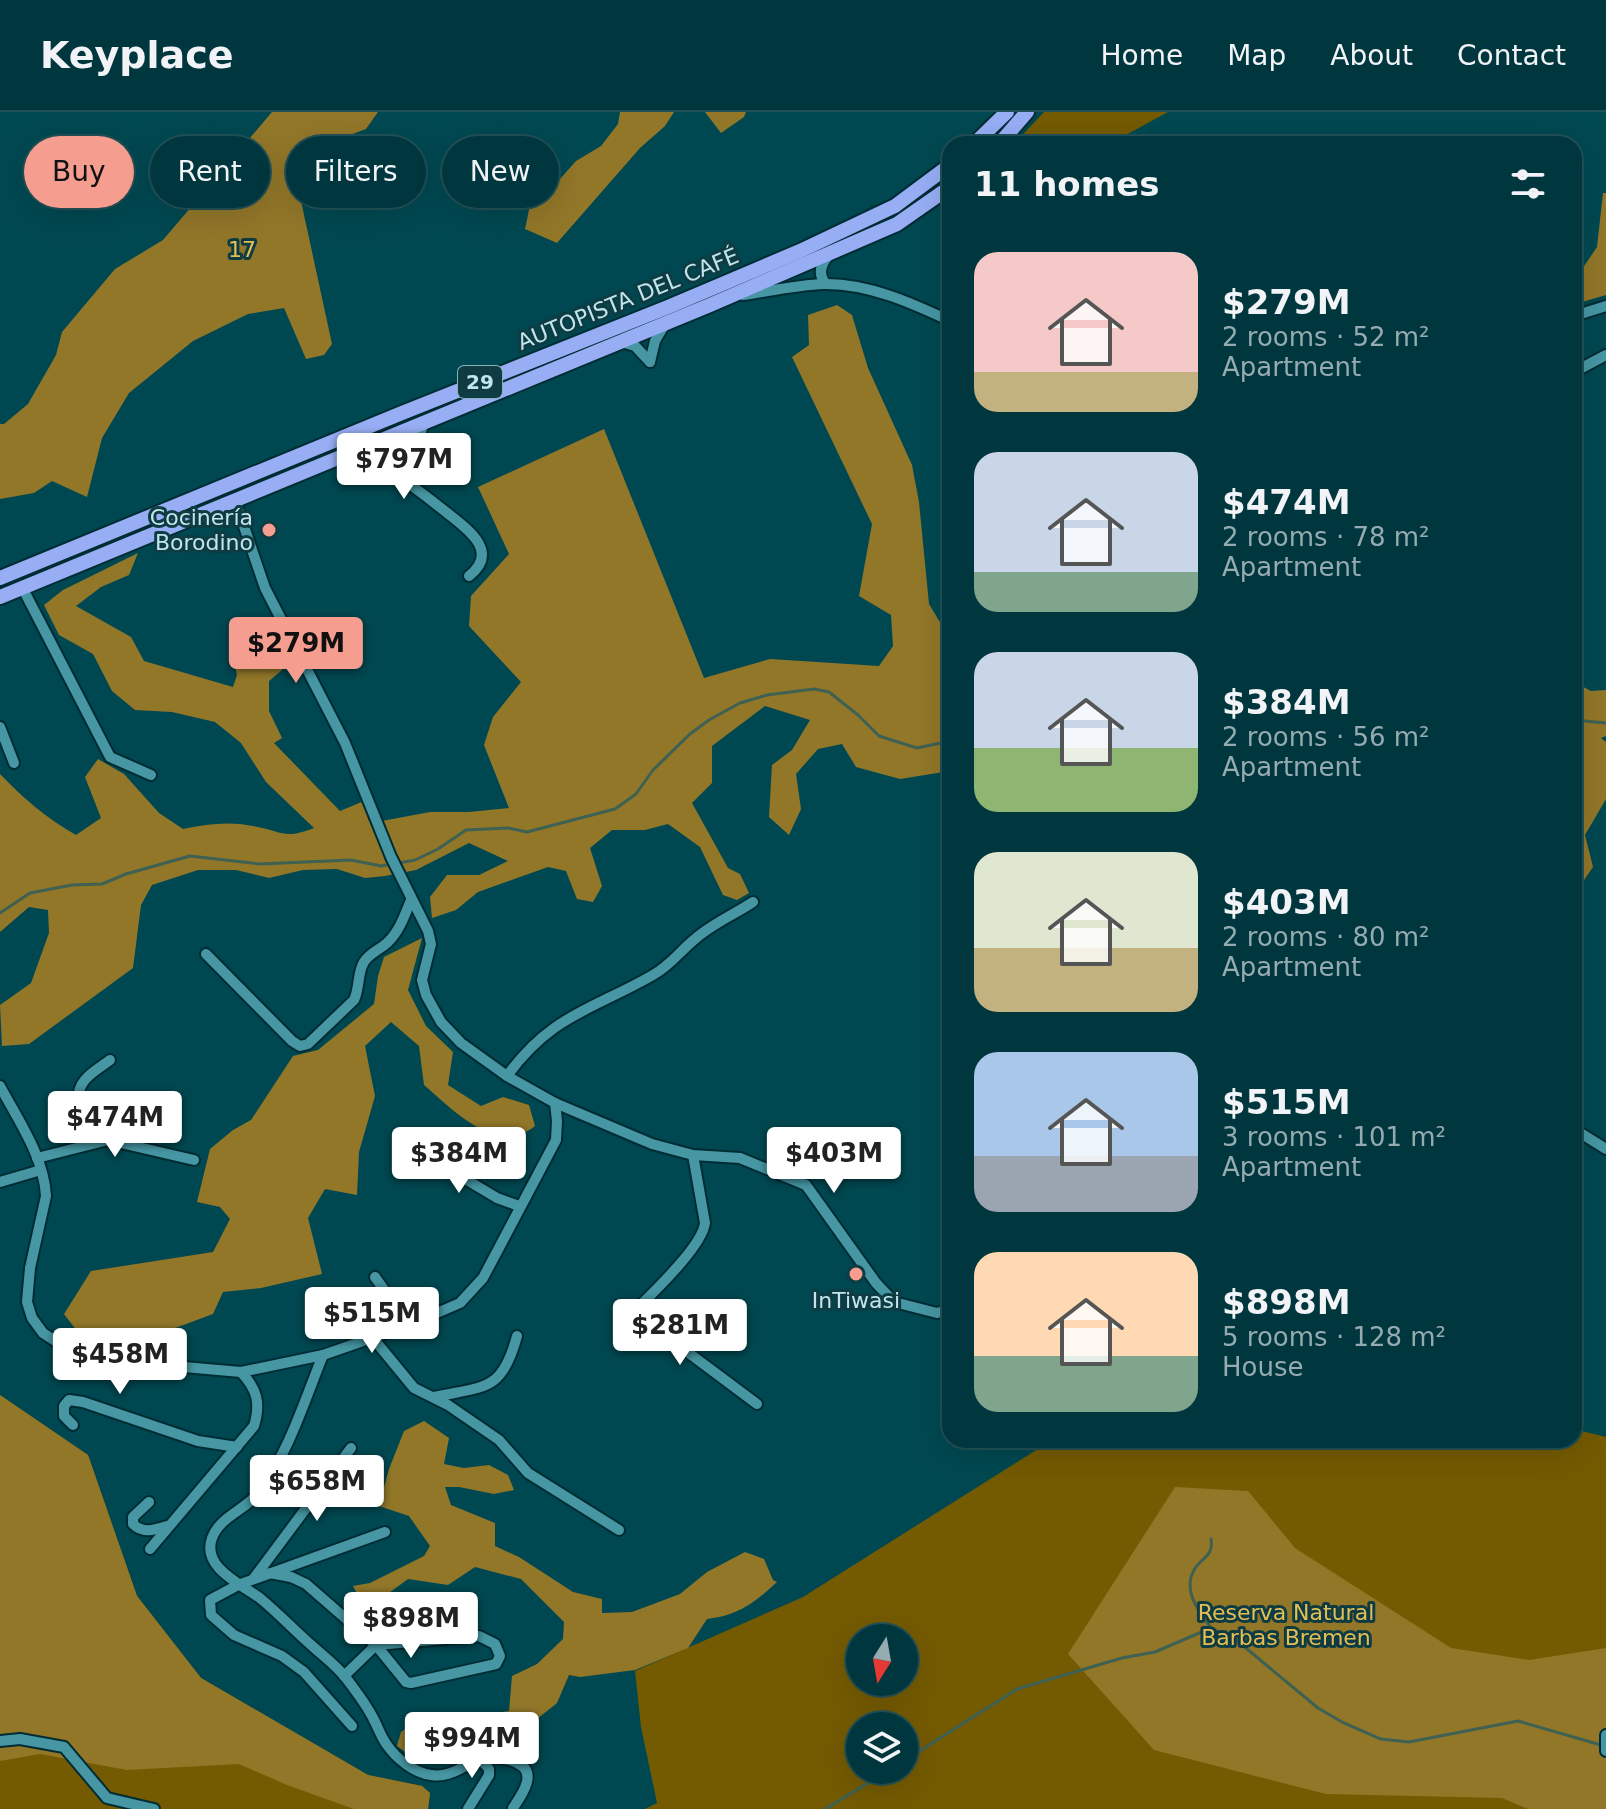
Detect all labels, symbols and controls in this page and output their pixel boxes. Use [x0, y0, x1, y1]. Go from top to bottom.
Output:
text: Keyplace [40, 33, 234, 77]
text: Home [1100, 39, 1183, 72]
text: Map [1227, 39, 1286, 72]
text: About [1330, 39, 1413, 72]
text: Contact [1457, 39, 1566, 72]
chip: Buy [24, 136, 134, 208]
chip: Rent [150, 136, 270, 208]
chip: Filters [286, 136, 426, 208]
chip: New [442, 136, 559, 208]
icon: filters [1506, 162, 1550, 206]
text: 11 homes [974, 164, 1159, 204]
park label: 17 [228, 237, 256, 262]
street label: AUTOPISTA DEL CAFÉ [514, 243, 742, 355]
text: $279M [1222, 282, 1350, 322]
icon: home [1038, 284, 1134, 380]
text: 2 rooms · 52 m² [1222, 322, 1430, 352]
text: Apartment [1222, 352, 1361, 382]
road number: 29 [458, 366, 502, 398]
pin: $797M [348, 433, 460, 501]
text: $797M [355, 444, 453, 474]
text: $474M [1222, 482, 1350, 522]
icon: home [1038, 484, 1134, 580]
place label: Cocinería Borodino [150, 505, 253, 555]
marker: Cocinería Borodino [260, 521, 278, 539]
text: 2 rooms · 78 m² [1222, 522, 1430, 552]
text: Apartment [1222, 552, 1361, 582]
pin: $279M [240, 617, 352, 685]
text: $279M [247, 628, 345, 658]
text: $384M [1222, 682, 1350, 722]
icon: home [1038, 684, 1134, 780]
text: 2 rooms · 56 m² [1222, 722, 1430, 752]
text: Apartment [1222, 752, 1361, 782]
text: $403M [1222, 882, 1350, 922]
icon: home [1038, 884, 1134, 980]
text: 2 rooms · 80 m² [1222, 922, 1430, 952]
text: Apartment [1222, 952, 1361, 982]
text: $515M [1222, 1082, 1350, 1122]
icon: home [1038, 1084, 1134, 1180]
pin: $474M [59, 1091, 171, 1159]
text: $474M [66, 1102, 164, 1132]
text: 3 rooms · 101 m² [1222, 1122, 1446, 1152]
pin: $384M [403, 1127, 515, 1195]
pin: $403M [778, 1127, 890, 1195]
text: $384M [410, 1138, 508, 1168]
text: $403M [785, 1138, 883, 1168]
text: Apartment [1222, 1152, 1361, 1182]
marker: InTiwasi [847, 1265, 865, 1283]
text: $898M [1222, 1282, 1350, 1322]
icon: home [1038, 1284, 1134, 1380]
pin: $515M [316, 1287, 428, 1355]
place label: InTiwasi [812, 1288, 900, 1313]
text: $515M [323, 1298, 421, 1328]
pin: $281M [624, 1299, 736, 1367]
text: $281M [631, 1310, 729, 1340]
text: 5 rooms · 128 m² [1222, 1322, 1446, 1352]
pin: $458M [64, 1328, 176, 1396]
text: $458M [71, 1339, 169, 1369]
text: House [1222, 1352, 1303, 1382]
pin: $658M [261, 1455, 373, 1523]
text: $658M [268, 1466, 366, 1496]
pin: $898M [355, 1592, 467, 1660]
park label: Reserva Natural Barbas Bremen [1198, 1600, 1374, 1650]
text: $898M [362, 1603, 460, 1633]
north arrow [846, 1624, 918, 1696]
map controls [846, 1624, 918, 1784]
pin: $994M [416, 1712, 528, 1780]
button: layers [846, 1712, 918, 1784]
text: $994M [423, 1723, 521, 1753]

